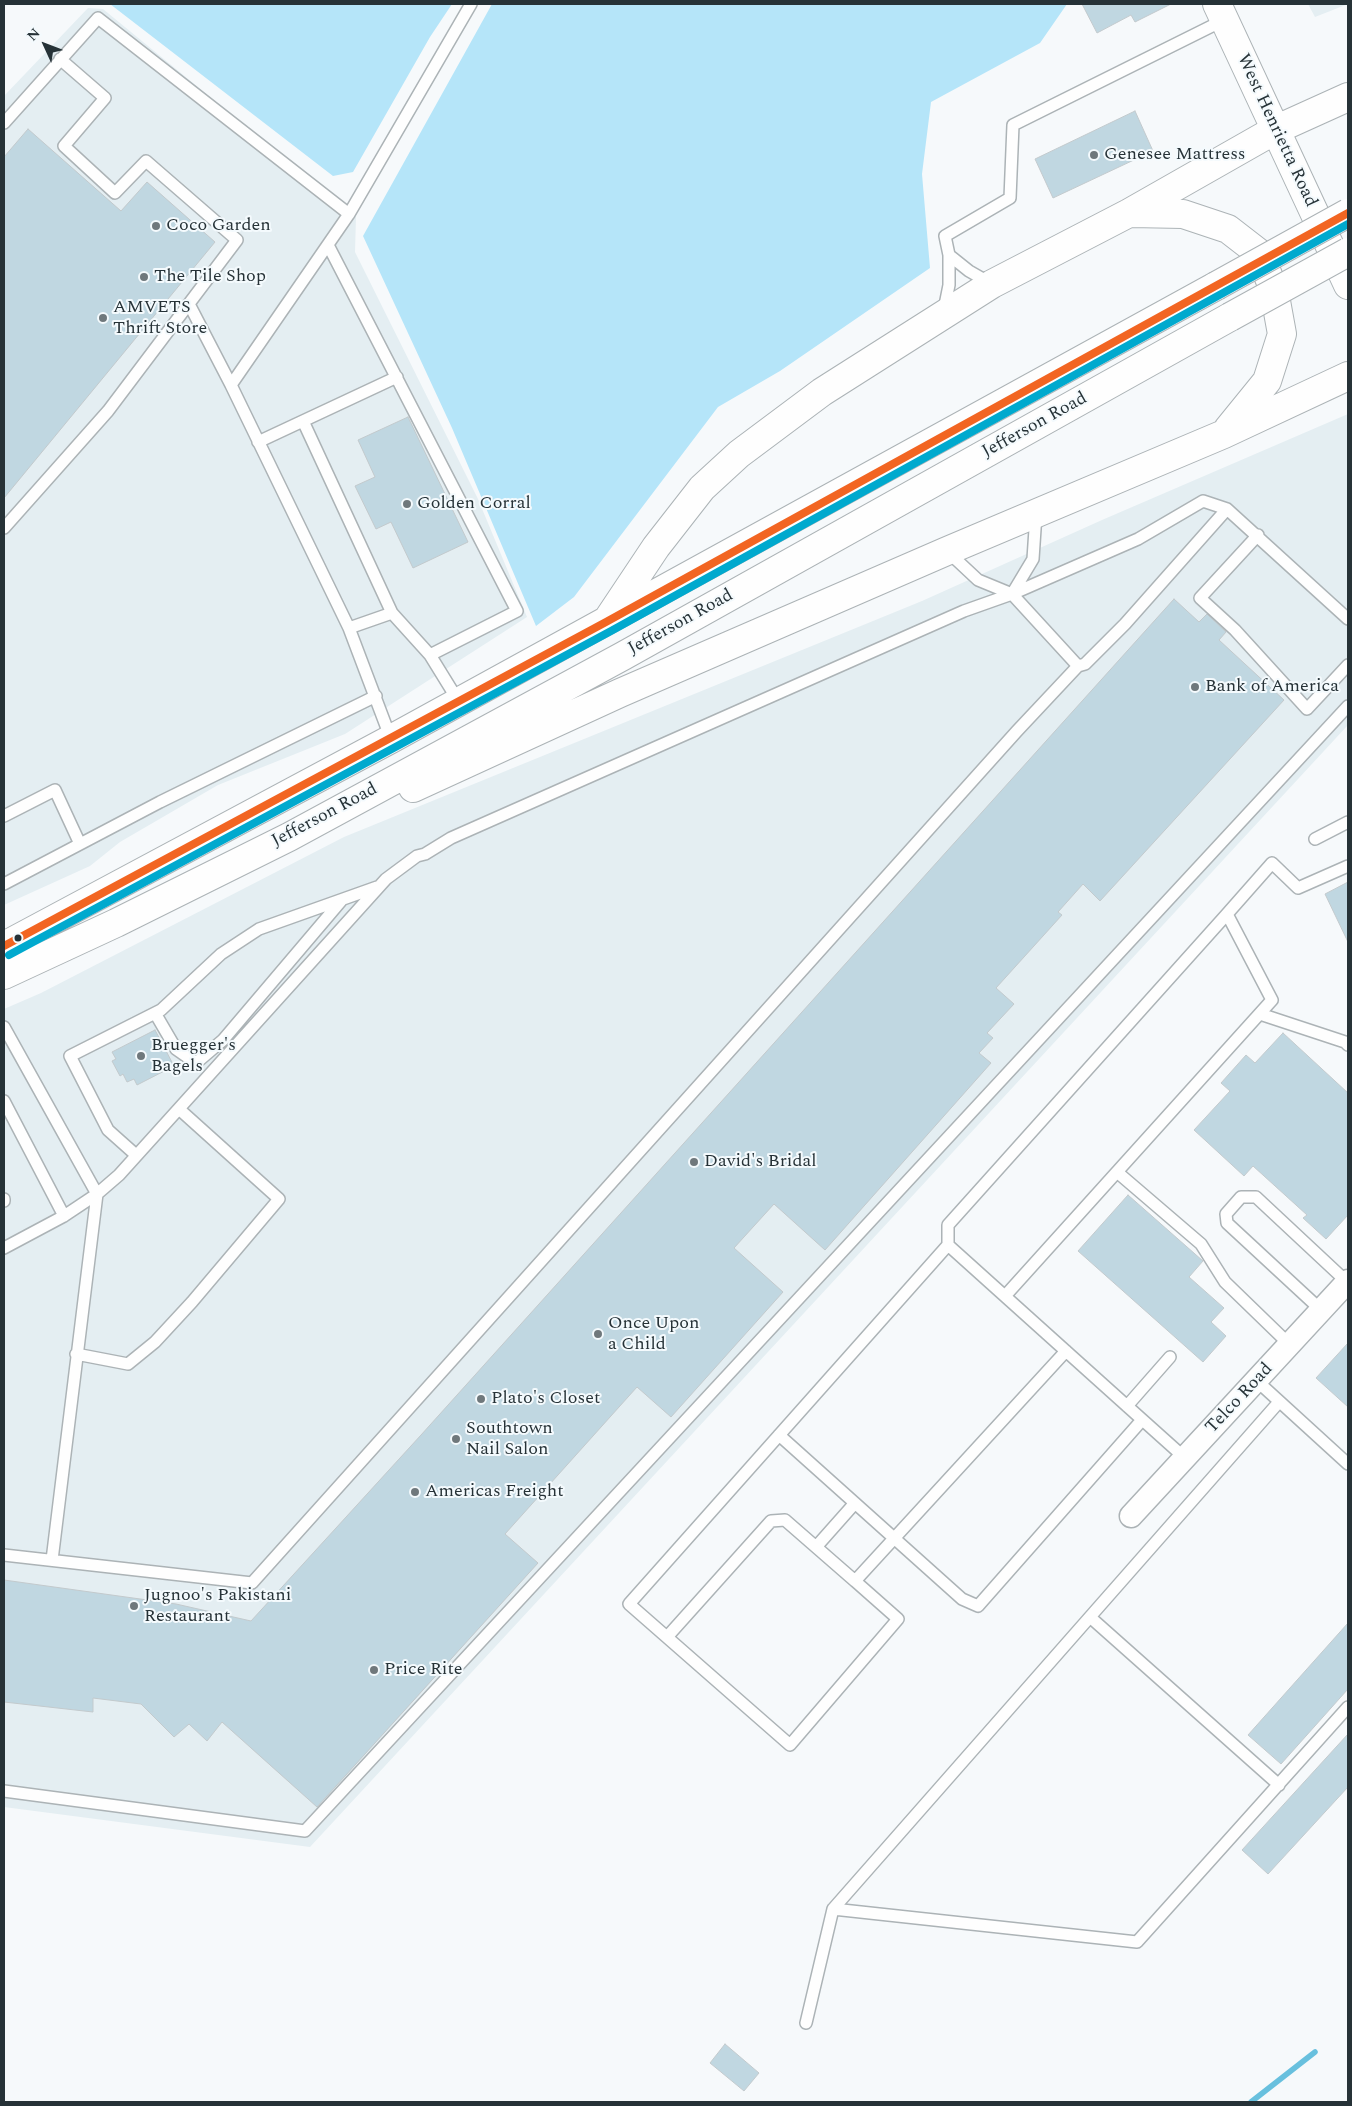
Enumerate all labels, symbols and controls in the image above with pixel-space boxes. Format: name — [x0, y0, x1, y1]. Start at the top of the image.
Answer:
north arrow — [20, 20, 70, 70]
text: N — [22, 23, 45, 46]
street label: West Henrietta Road — [1231, 51, 1321, 211]
place label: Genesee Mattress — [1104, 144, 1246, 166]
marker: Genesee Mattress — [1088, 149, 1100, 161]
place label: Coco Garden — [166, 215, 271, 237]
marker: Coco Garden — [150, 220, 162, 232]
place label: The Tile Shop — [154, 266, 266, 288]
marker: The Tile Shop — [138, 271, 150, 283]
place label: AMVETS Thrift Store — [113, 297, 207, 340]
marker: AMVETS Thrift Store — [97, 312, 109, 324]
street label: Jefferson Road — [979, 388, 1091, 464]
place label: Golden Corral — [417, 493, 531, 515]
marker: Golden Corral — [401, 498, 413, 510]
street label: Jefferson Road — [625, 585, 737, 661]
place label: Bank of America — [1205, 676, 1339, 698]
marker: Bank of America — [1189, 681, 1201, 693]
street label: Jefferson Road — [268, 779, 382, 853]
unlabelled marker — [13, 933, 23, 943]
place label: Bruegger's Bagels — [151, 1035, 236, 1078]
marker: Bruegger's Bagels — [135, 1050, 147, 1062]
place label: David's Bridal — [704, 1151, 817, 1173]
marker: David's Bridal — [688, 1156, 700, 1168]
place label: Once Upon a Child — [608, 1313, 700, 1356]
marker: Once Upon a Child — [592, 1328, 604, 1340]
street label: Telco Road — [1202, 1359, 1278, 1439]
place label: Plato's Closet — [491, 1388, 600, 1410]
marker: Plato's Closet — [475, 1393, 487, 1405]
place label: Southtown Nail Salon — [466, 1418, 553, 1460]
marker: Southtown Nail Salon — [450, 1433, 462, 1445]
place label: Americas Freight — [425, 1481, 564, 1503]
marker: Americas Freight — [409, 1486, 421, 1498]
place label: Jugnoo's Pakistani Restaurant — [144, 1585, 291, 1628]
marker: Jugnoo's Pakistani Restaurant — [128, 1600, 140, 1612]
place label: Price Rite — [384, 1659, 463, 1681]
marker: Price Rite — [368, 1664, 380, 1676]

